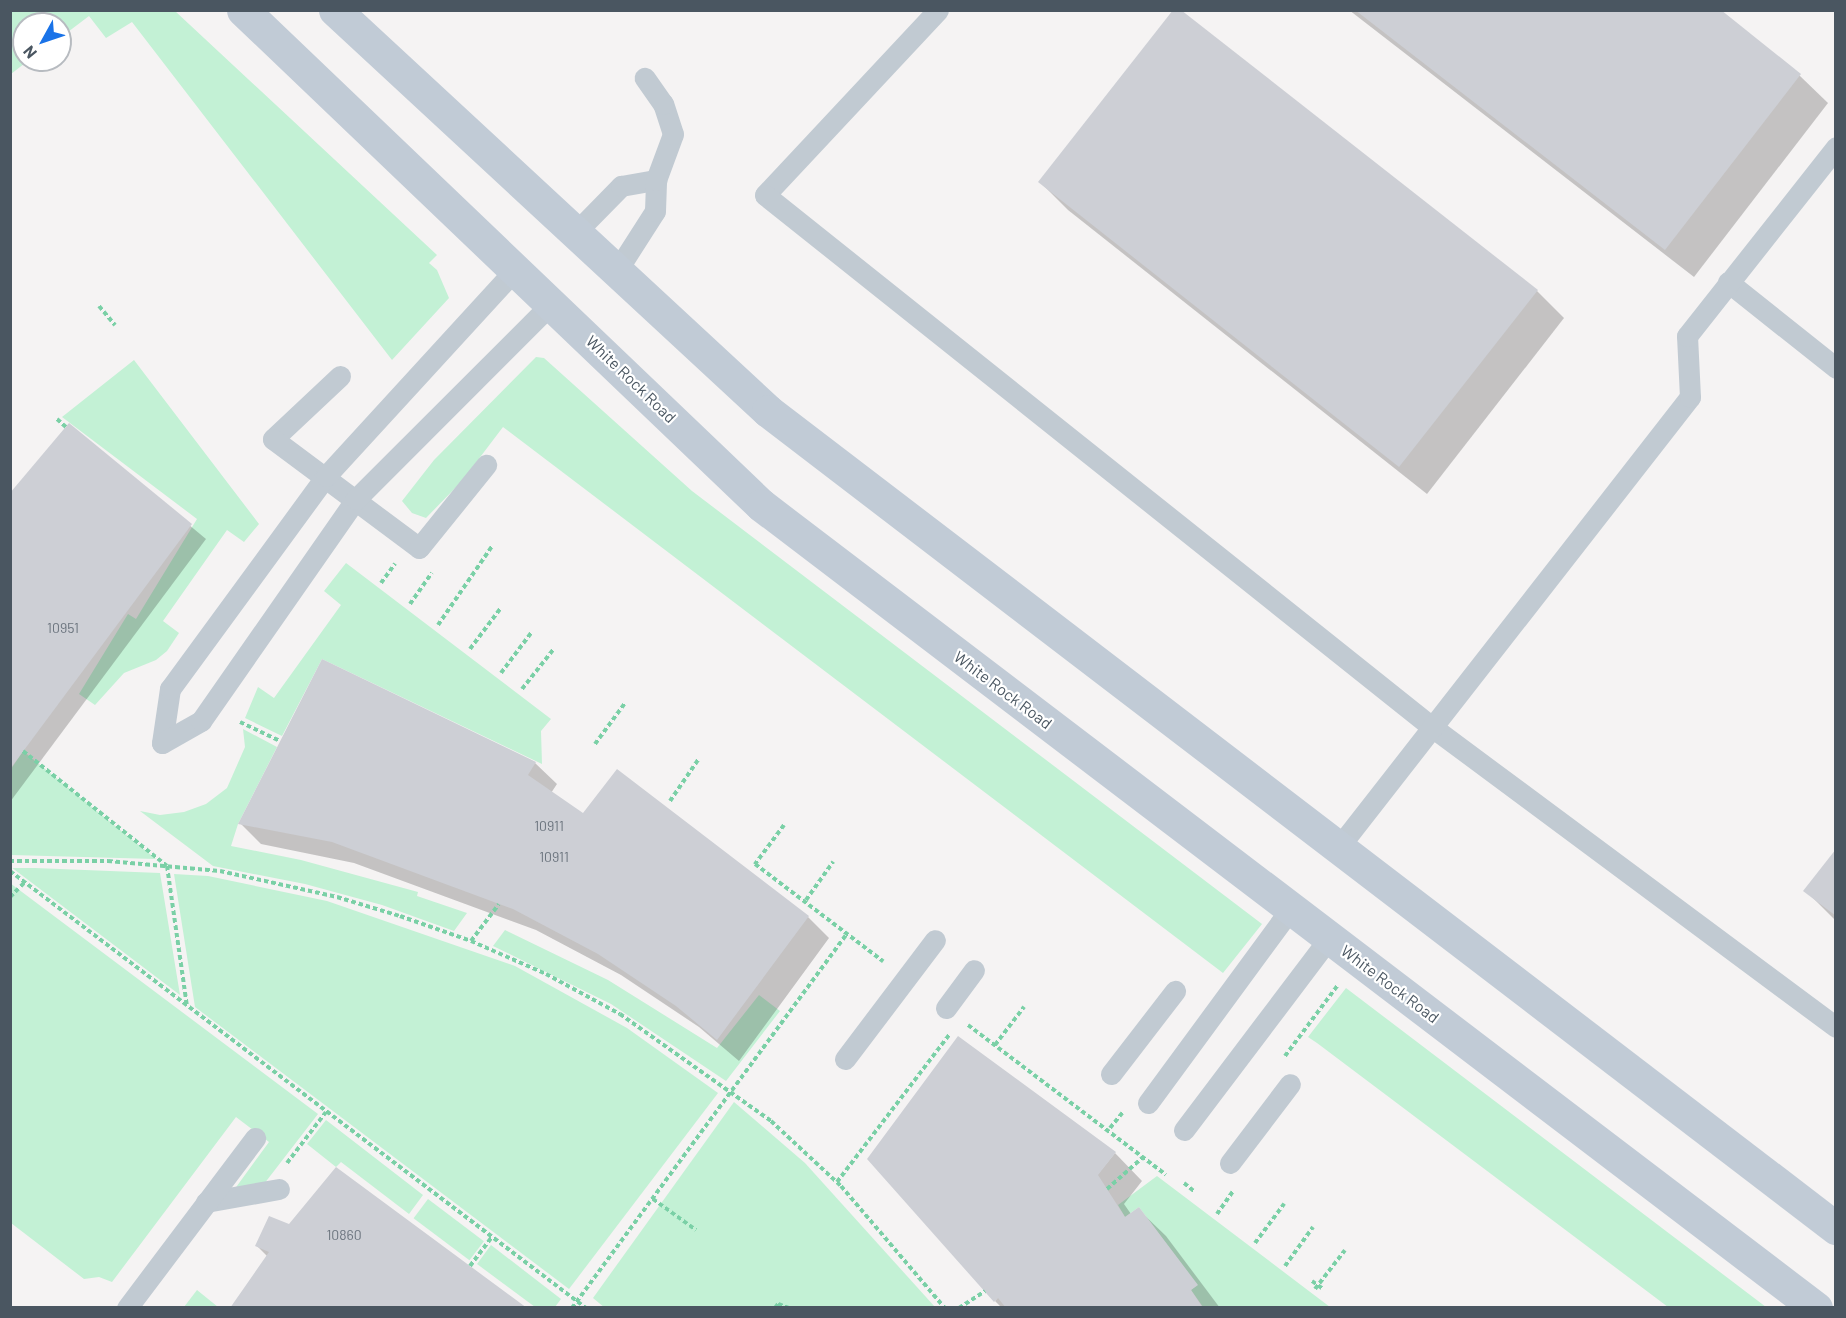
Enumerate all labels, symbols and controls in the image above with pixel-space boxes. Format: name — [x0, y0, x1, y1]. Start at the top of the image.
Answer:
north arrow — [12, 12, 72, 72]
text: N — [19, 42, 40, 63]
street label: White Rock Road — [582, 331, 680, 427]
house number: 10951 — [47, 620, 79, 636]
street label: White Rock Road — [950, 647, 1056, 733]
house number: 10911 — [534, 818, 564, 834]
house number: 10911 — [539, 849, 569, 865]
street label: White Rock Road — [1337, 941, 1443, 1027]
house number: 10860 — [326, 1227, 362, 1243]

